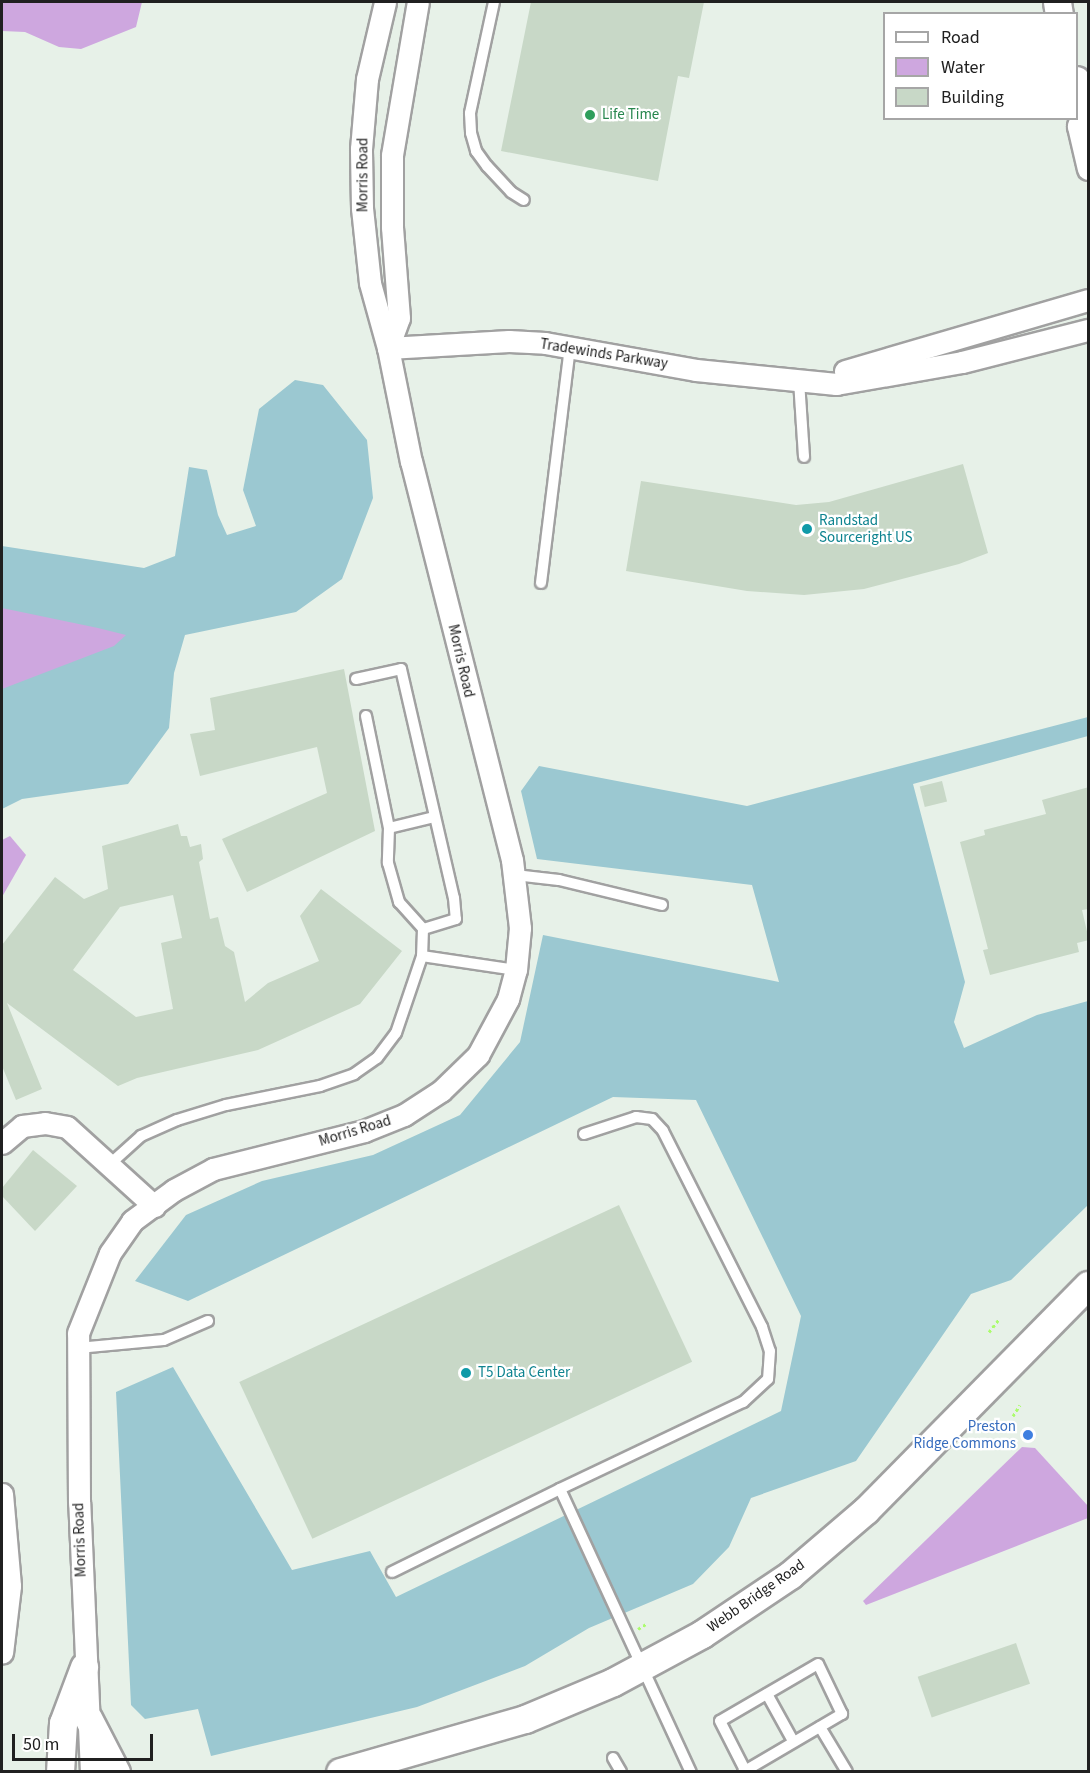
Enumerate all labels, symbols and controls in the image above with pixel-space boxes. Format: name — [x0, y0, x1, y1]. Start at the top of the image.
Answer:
legend — [883, 12, 1078, 120]
text: Road — [941, 25, 980, 50]
text: Water — [941, 55, 985, 80]
text: Building — [941, 85, 1004, 110]
place label: Life Time — [602, 106, 659, 124]
marker: Life Time — [583, 108, 597, 122]
street label: Morris Road — [354, 138, 372, 212]
street label: Tradewinds Parkway — [539, 335, 669, 373]
place label: Randstad Sourceright US — [819, 511, 913, 546]
marker: Randstad Sourceright US — [800, 522, 814, 536]
street label: Morris Road — [444, 623, 478, 699]
street label: Morris Road — [317, 1111, 393, 1151]
place label: T5 Data Center — [478, 1364, 570, 1382]
marker: T5 Data Center — [459, 1366, 473, 1380]
place label: Preston Ridge Commons — [913, 1417, 1016, 1452]
marker: Preston Ridge Commons — [1021, 1428, 1035, 1442]
street label: Morris Road — [70, 1502, 90, 1578]
street label: Webb Bridge Road — [704, 1556, 808, 1636]
scale bar — [15, 1722, 156, 1760]
text: 50 m — [23, 1732, 59, 1757]

